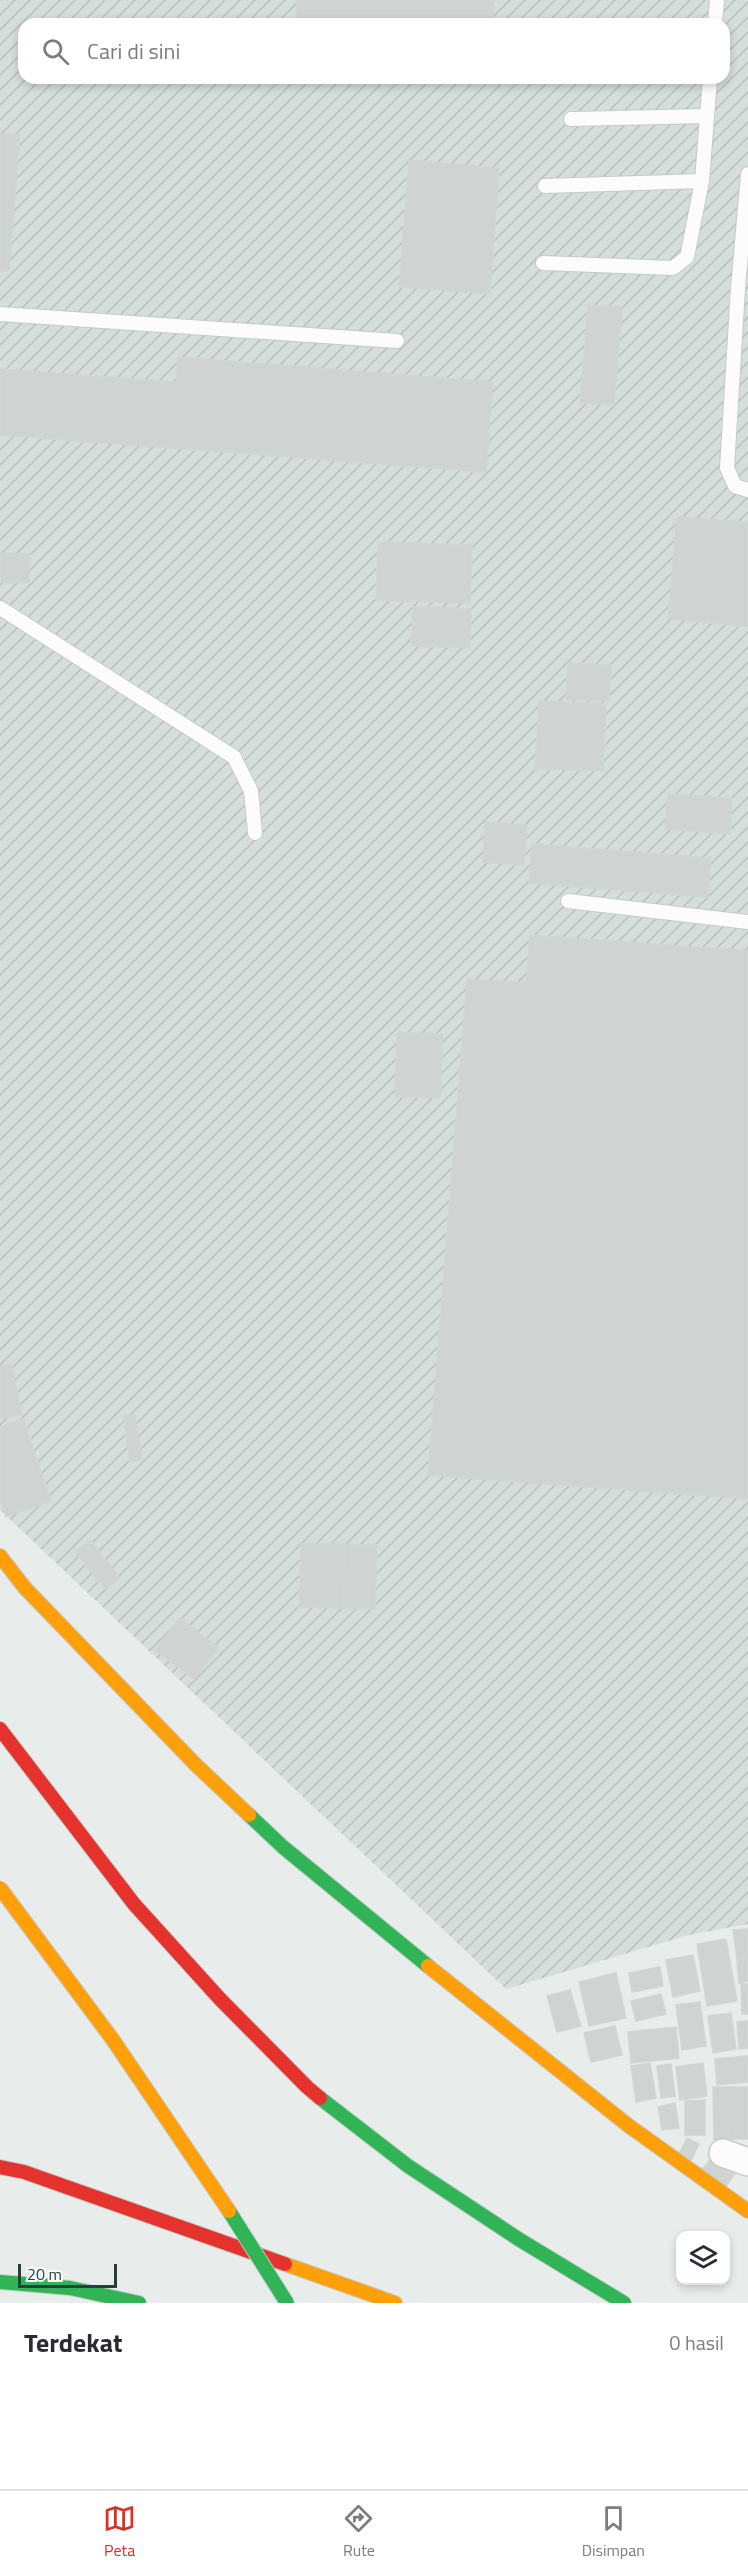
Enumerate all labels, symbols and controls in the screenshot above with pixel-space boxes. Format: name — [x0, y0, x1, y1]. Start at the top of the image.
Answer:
search box — [18, 18, 730, 84]
text: Cari di sini — [87, 34, 180, 68]
icon: search — [39, 35, 72, 68]
map controls — [676, 2231, 730, 2285]
button: layers — [676, 2231, 730, 2285]
scale bar — [18, 2261, 117, 2288]
text: 20 m — [27, 2262, 62, 2286]
text: Terdekat — [24, 2323, 123, 2362]
text: 0 hasil — [669, 2327, 724, 2358]
tab: Peta — [103, 2502, 136, 2562]
tab: Rute — [342, 2502, 375, 2562]
tab: Disimpan — [582, 2502, 645, 2562]

